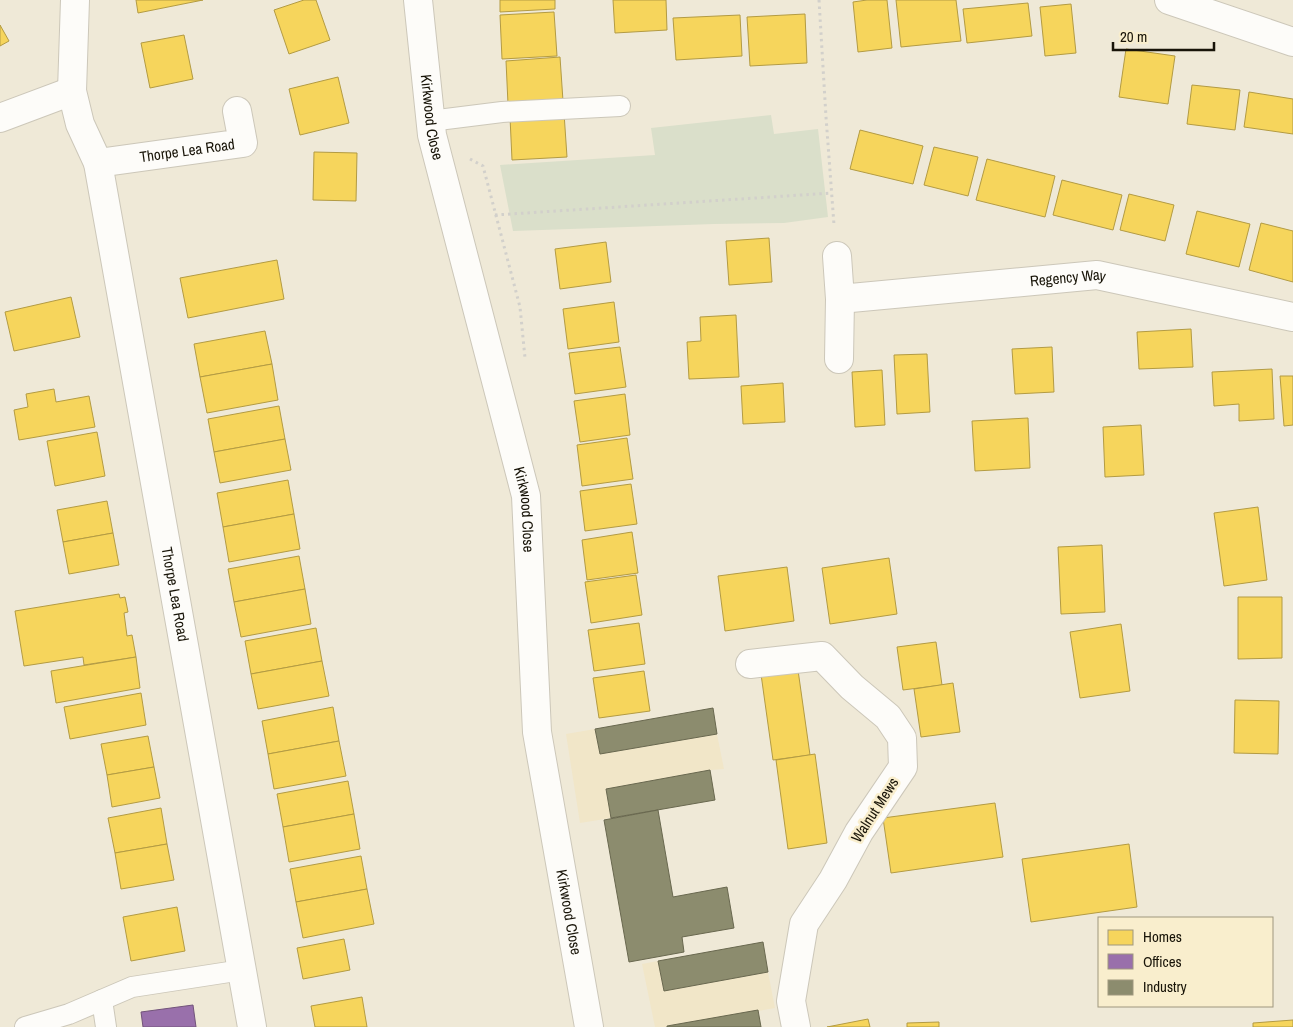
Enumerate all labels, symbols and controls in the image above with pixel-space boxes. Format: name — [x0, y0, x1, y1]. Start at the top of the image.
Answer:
scale bar — [1113, 20, 1214, 52]
text: 20 m — [1120, 26, 1147, 47]
street label: Kirkwood Close — [416, 73, 449, 162]
street label: Thorpe Lea Road — [138, 133, 236, 167]
street label: Regency Way — [1029, 264, 1109, 291]
street label: Kirkwood Close — [509, 464, 540, 553]
street label: Thorpe Lea Road — [157, 545, 194, 643]
street label: Walnut Mews — [846, 773, 903, 846]
street label: Kirkwood Close — [551, 868, 587, 957]
legend — [1098, 917, 1273, 1007]
text: Homes — [1143, 926, 1182, 947]
text: Offices — [1143, 951, 1182, 972]
text: Industry — [1143, 976, 1188, 997]

